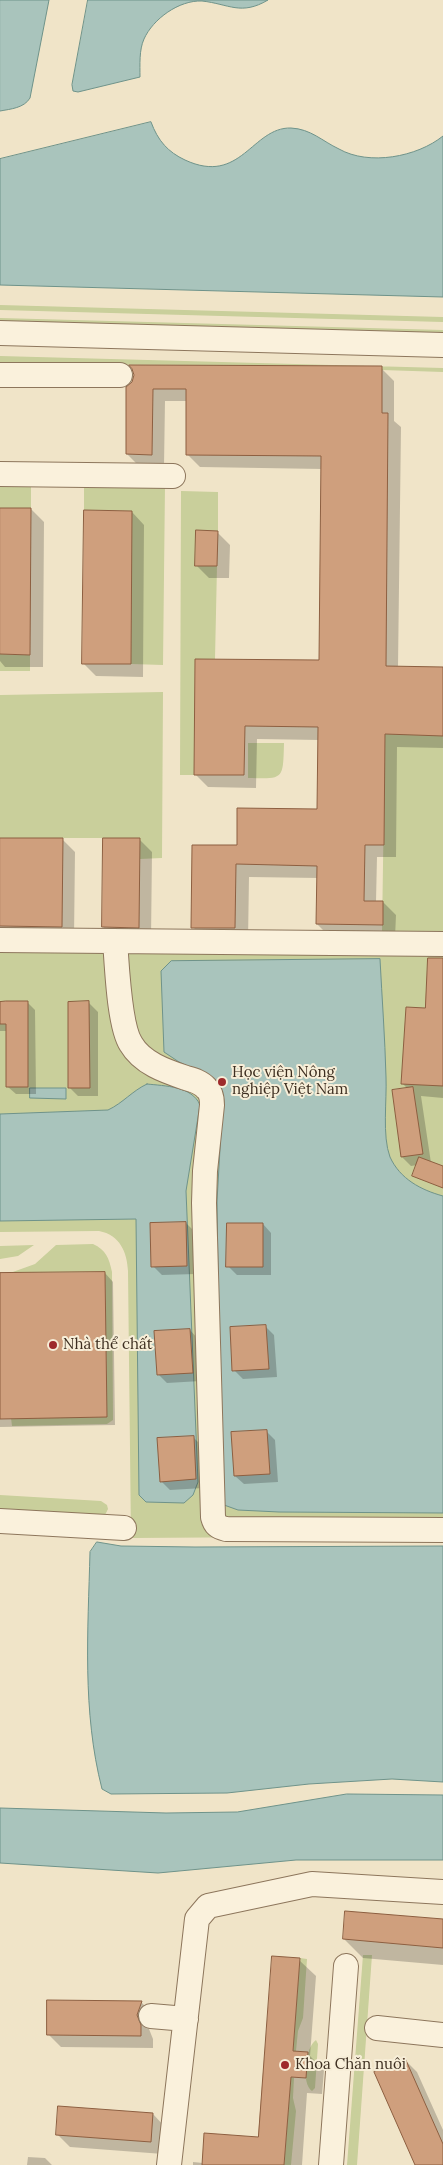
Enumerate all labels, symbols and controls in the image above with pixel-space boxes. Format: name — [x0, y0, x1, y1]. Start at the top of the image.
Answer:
place label: Học viện Nông nghiệp Việt Nam — [232, 1064, 348, 1099]
marker: Học viện Nông nghiệp Việt Nam — [216, 1076, 228, 1088]
place label: Nhà thể chất — [63, 1336, 152, 1354]
marker: Nhà thể chất — [47, 1339, 59, 1351]
place label: Khoa Chăn nuôi — [295, 2056, 406, 2074]
marker: Khoa Chăn nuôi — [279, 2059, 291, 2071]

